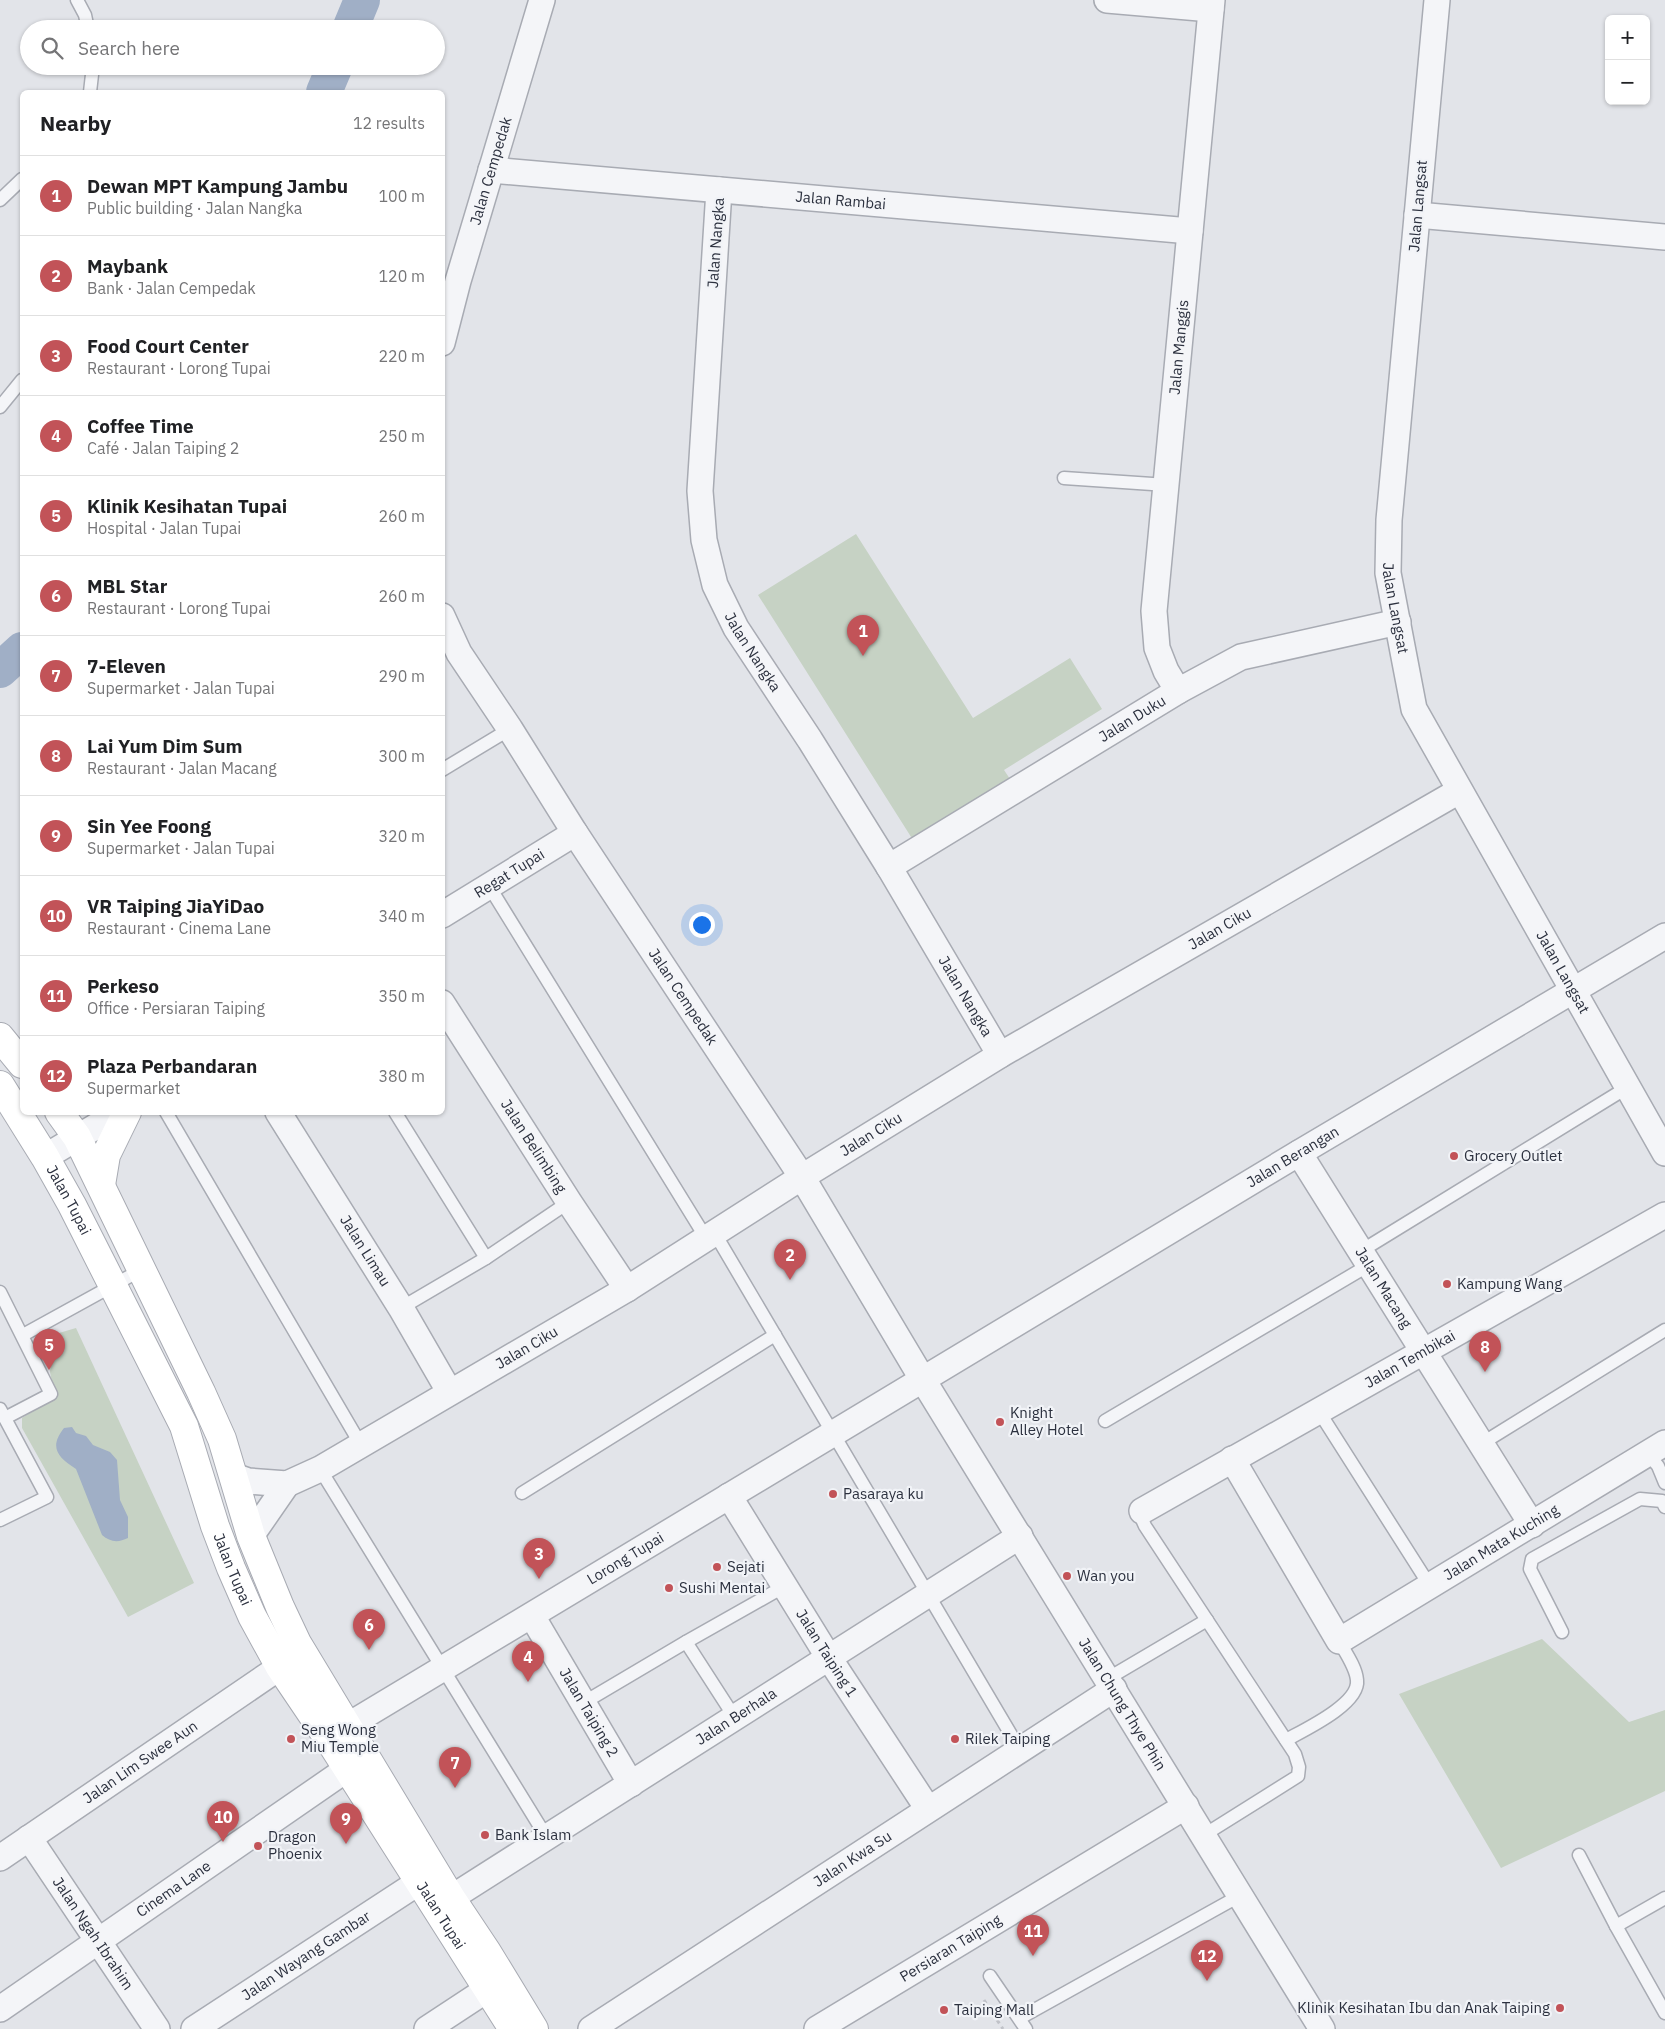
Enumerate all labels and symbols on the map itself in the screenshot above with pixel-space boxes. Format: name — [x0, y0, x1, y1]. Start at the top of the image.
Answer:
street label: Jalan Cempedak — [465, 114, 516, 227]
street label: Jalan Langsat — [1404, 159, 1431, 253]
street label: Jalan Rambai — [795, 187, 887, 213]
street label: Jalan Nangka — [703, 197, 728, 289]
street label: Jalan Manggis — [1165, 299, 1193, 396]
street label: Jalan Langsat — [1379, 562, 1413, 655]
street label: Jalan Nangka — [721, 609, 785, 695]
pin: 1 — [847, 615, 879, 656]
street label: Jalan Duku — [1095, 691, 1169, 746]
street label: Regat Tupai — [470, 844, 548, 902]
street label: Jalan Ciku — [1185, 903, 1254, 954]
your location — [689, 912, 715, 938]
street label: Jalan Langsat — [1532, 927, 1594, 1017]
street label: Jalan Cempedak — [645, 944, 722, 1049]
street label: Jalan Nangka — [935, 952, 997, 1040]
street label: Jalan Belimbing — [497, 1095, 571, 1197]
street label: Jalan Ciku — [836, 1108, 905, 1160]
street label: Jalan Berangan — [1243, 1121, 1342, 1191]
place label: Grocery Outlet — [1464, 1146, 1563, 1165]
marker: Grocery Outlet — [1448, 1150, 1460, 1162]
street label: Jalan Tupai — [42, 1161, 96, 1238]
street label: Jalan Limau — [336, 1211, 395, 1290]
pin: 2 — [774, 1239, 806, 1280]
street label: Jalan Macang — [1351, 1243, 1416, 1332]
place label: Kampung Wang — [1457, 1274, 1562, 1293]
marker: Kampung Wang — [1441, 1278, 1453, 1290]
street label: Jalan Ciku — [492, 1322, 561, 1373]
street label: Jalan Tembikai — [1361, 1326, 1458, 1392]
pin: 5 — [33, 1329, 65, 1370]
pin: 8 — [1469, 1331, 1501, 1372]
place label: Knight Alley Hotel — [1010, 1403, 1083, 1439]
marker: Knight Alley Hotel — [994, 1416, 1006, 1428]
place label: Pasaraya ku — [843, 1484, 924, 1503]
marker: Pasaraya ku — [827, 1488, 839, 1500]
street label: Jalan Mata Kuching — [1440, 1500, 1562, 1584]
street label: Lorong Tupai — [583, 1528, 667, 1589]
street label: Jalan Tupai — [210, 1530, 256, 1608]
pin: 3 — [523, 1538, 555, 1579]
place label: Sejati — [727, 1557, 765, 1576]
marker: Sejati — [711, 1561, 723, 1573]
place label: Wan you — [1077, 1566, 1135, 1585]
marker: Wan you — [1061, 1570, 1073, 1582]
place label: Sushi Mentai — [679, 1578, 765, 1597]
marker: Sushi Mentai — [663, 1582, 675, 1594]
street label: Jalan Taiping 1 — [792, 1605, 862, 1701]
pin: 6 — [353, 1609, 385, 1650]
street label: Jalan Chung Thye Phin — [1075, 1634, 1171, 1774]
pin: 4 — [512, 1641, 544, 1682]
street label: Jalan Taiping 2 — [556, 1664, 623, 1760]
street label: Jalan Berhala — [692, 1683, 780, 1749]
street label: Jalan Lim Swee Aun — [79, 1716, 201, 1808]
place label: Seng Wong Miu Temple — [301, 1720, 379, 1756]
place label: Rilek Taiping — [965, 1729, 1050, 1748]
marker: Seng Wong Miu Temple — [285, 1733, 297, 1745]
marker: Rilek Taiping — [949, 1733, 961, 1745]
pin: 7 — [439, 1747, 471, 1788]
pin: 10 — [207, 1801, 239, 1842]
pin: 9 — [330, 1803, 362, 1844]
place label: Bank Islam — [495, 1825, 571, 1844]
street label: Jalan Kwa Su — [810, 1826, 895, 1891]
place label: Dragon Phoenix — [268, 1827, 323, 1863]
marker: Bank Islam — [479, 1829, 491, 1841]
marker: Dragon Phoenix — [252, 1840, 264, 1852]
street label: Cinema Lane — [132, 1856, 214, 1921]
street label: Jalan Ngah Ibrahim — [49, 1873, 138, 1993]
street label: Jalan Tupai — [413, 1878, 470, 1953]
street label: Jalan Wayang Gambar — [238, 1906, 374, 2004]
street label: Persiaran Taiping — [896, 1910, 1005, 1986]
pin: 11 — [1017, 1915, 1049, 1956]
pin: 12 — [1191, 1940, 1223, 1981]
place label: Klinik Kesihatan Ibu dan Anak Taiping — [1297, 1998, 1550, 2017]
place label: Taiping Mall — [954, 2000, 1034, 2019]
marker: Klinik Kesihatan Ibu dan Anak Taiping — [1554, 2002, 1566, 2014]
marker: Taiping Mall — [938, 2004, 950, 2016]

